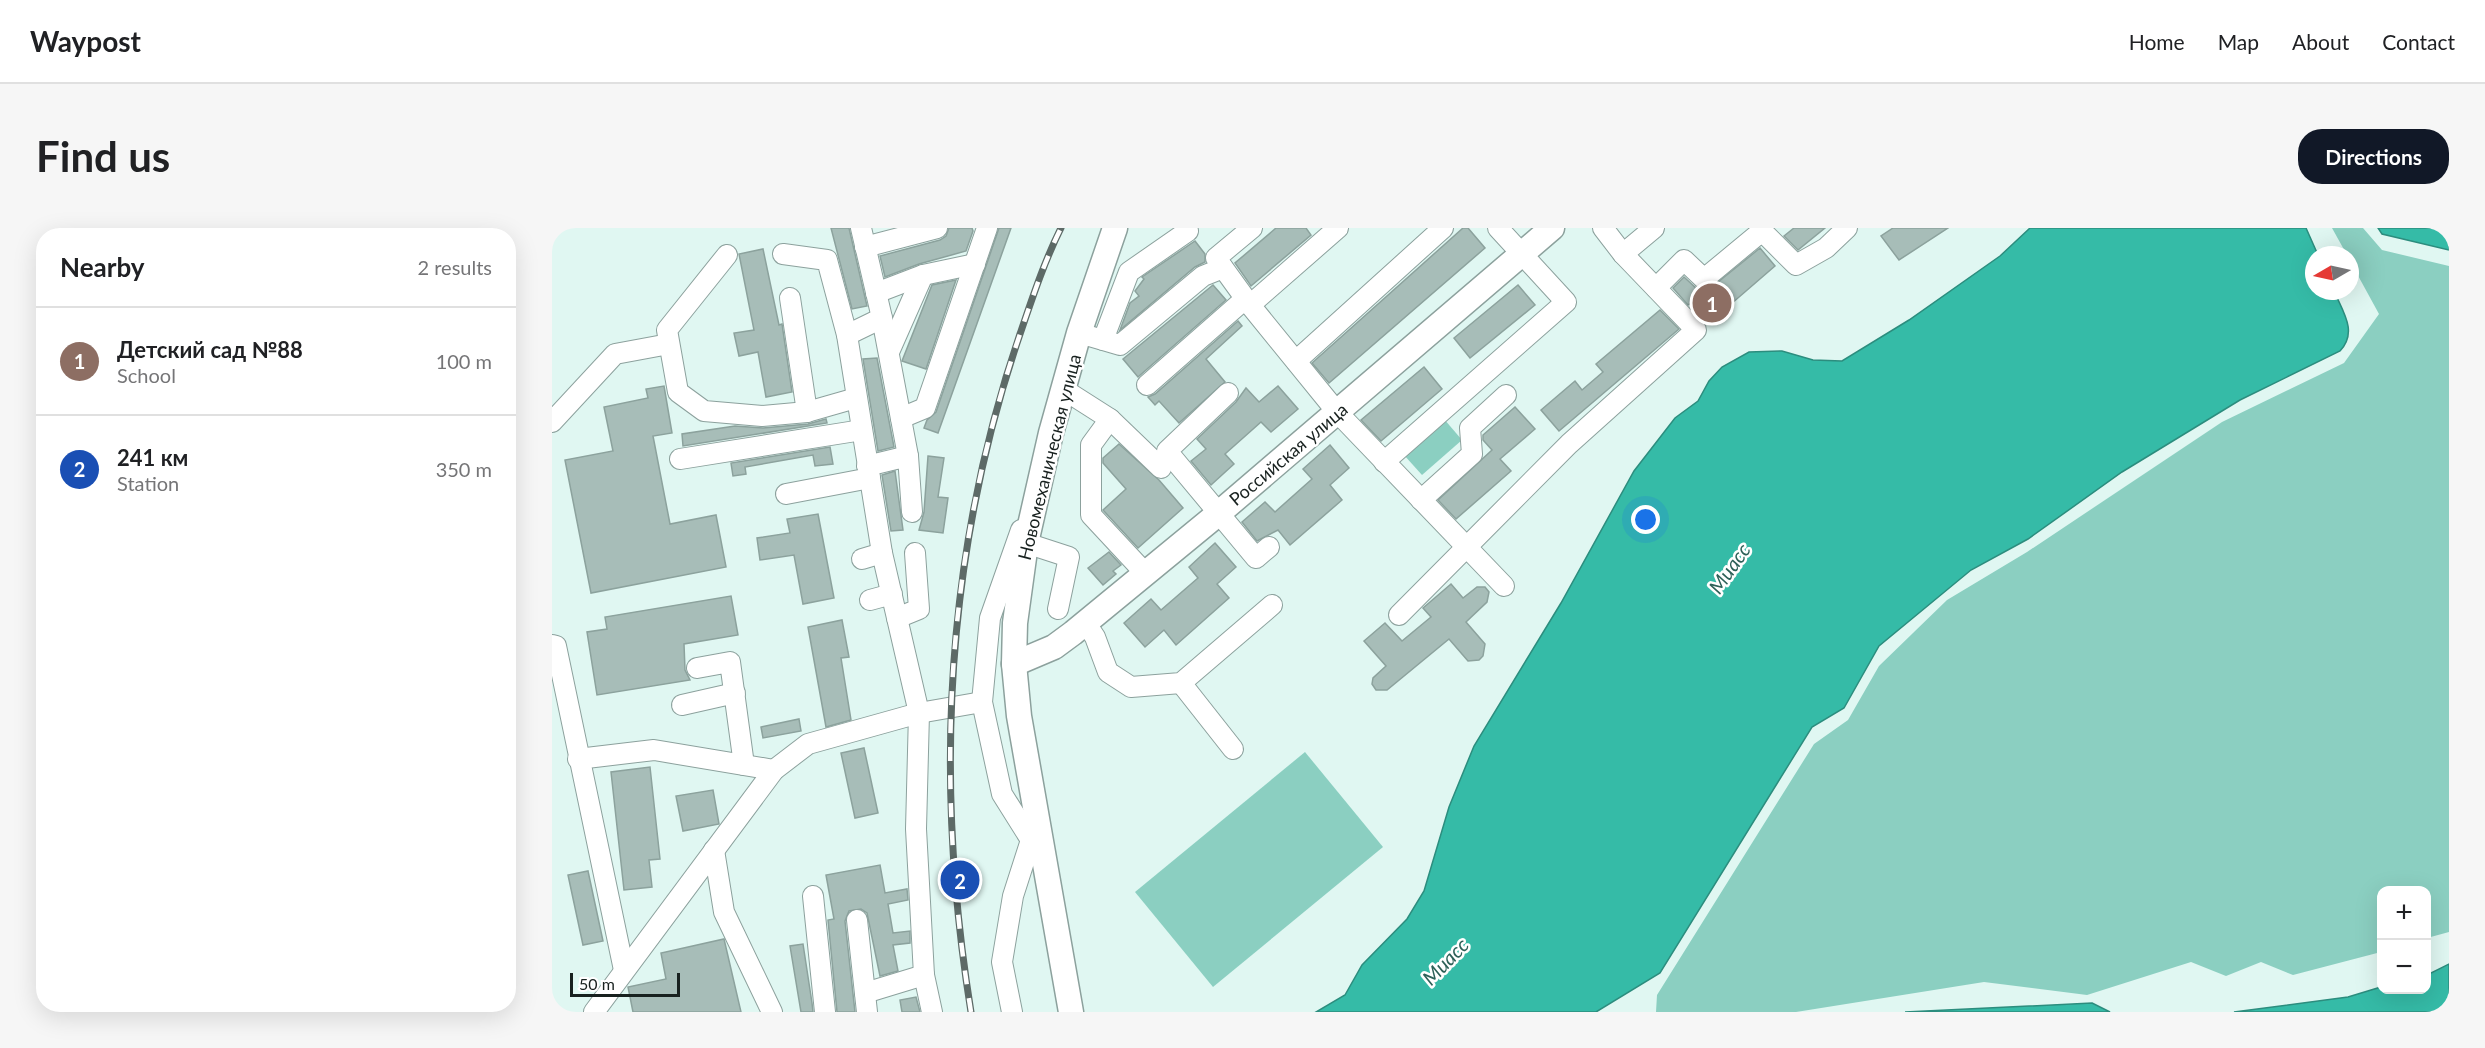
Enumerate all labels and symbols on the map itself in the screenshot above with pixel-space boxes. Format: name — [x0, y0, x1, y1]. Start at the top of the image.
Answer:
north arrow — [2305, 246, 2359, 300]
pin: 1 — [1692, 280, 1732, 326]
street label: Новомеханическая улица — [1013, 352, 1085, 562]
street label: Российская улица — [1224, 398, 1352, 510]
your location — [1631, 505, 1660, 534]
water label: Миасс — [1703, 538, 1755, 598]
pin: 2 — [940, 858, 980, 902]
water label: Миасс — [1417, 933, 1473, 989]
scale bar — [570, 970, 680, 998]

